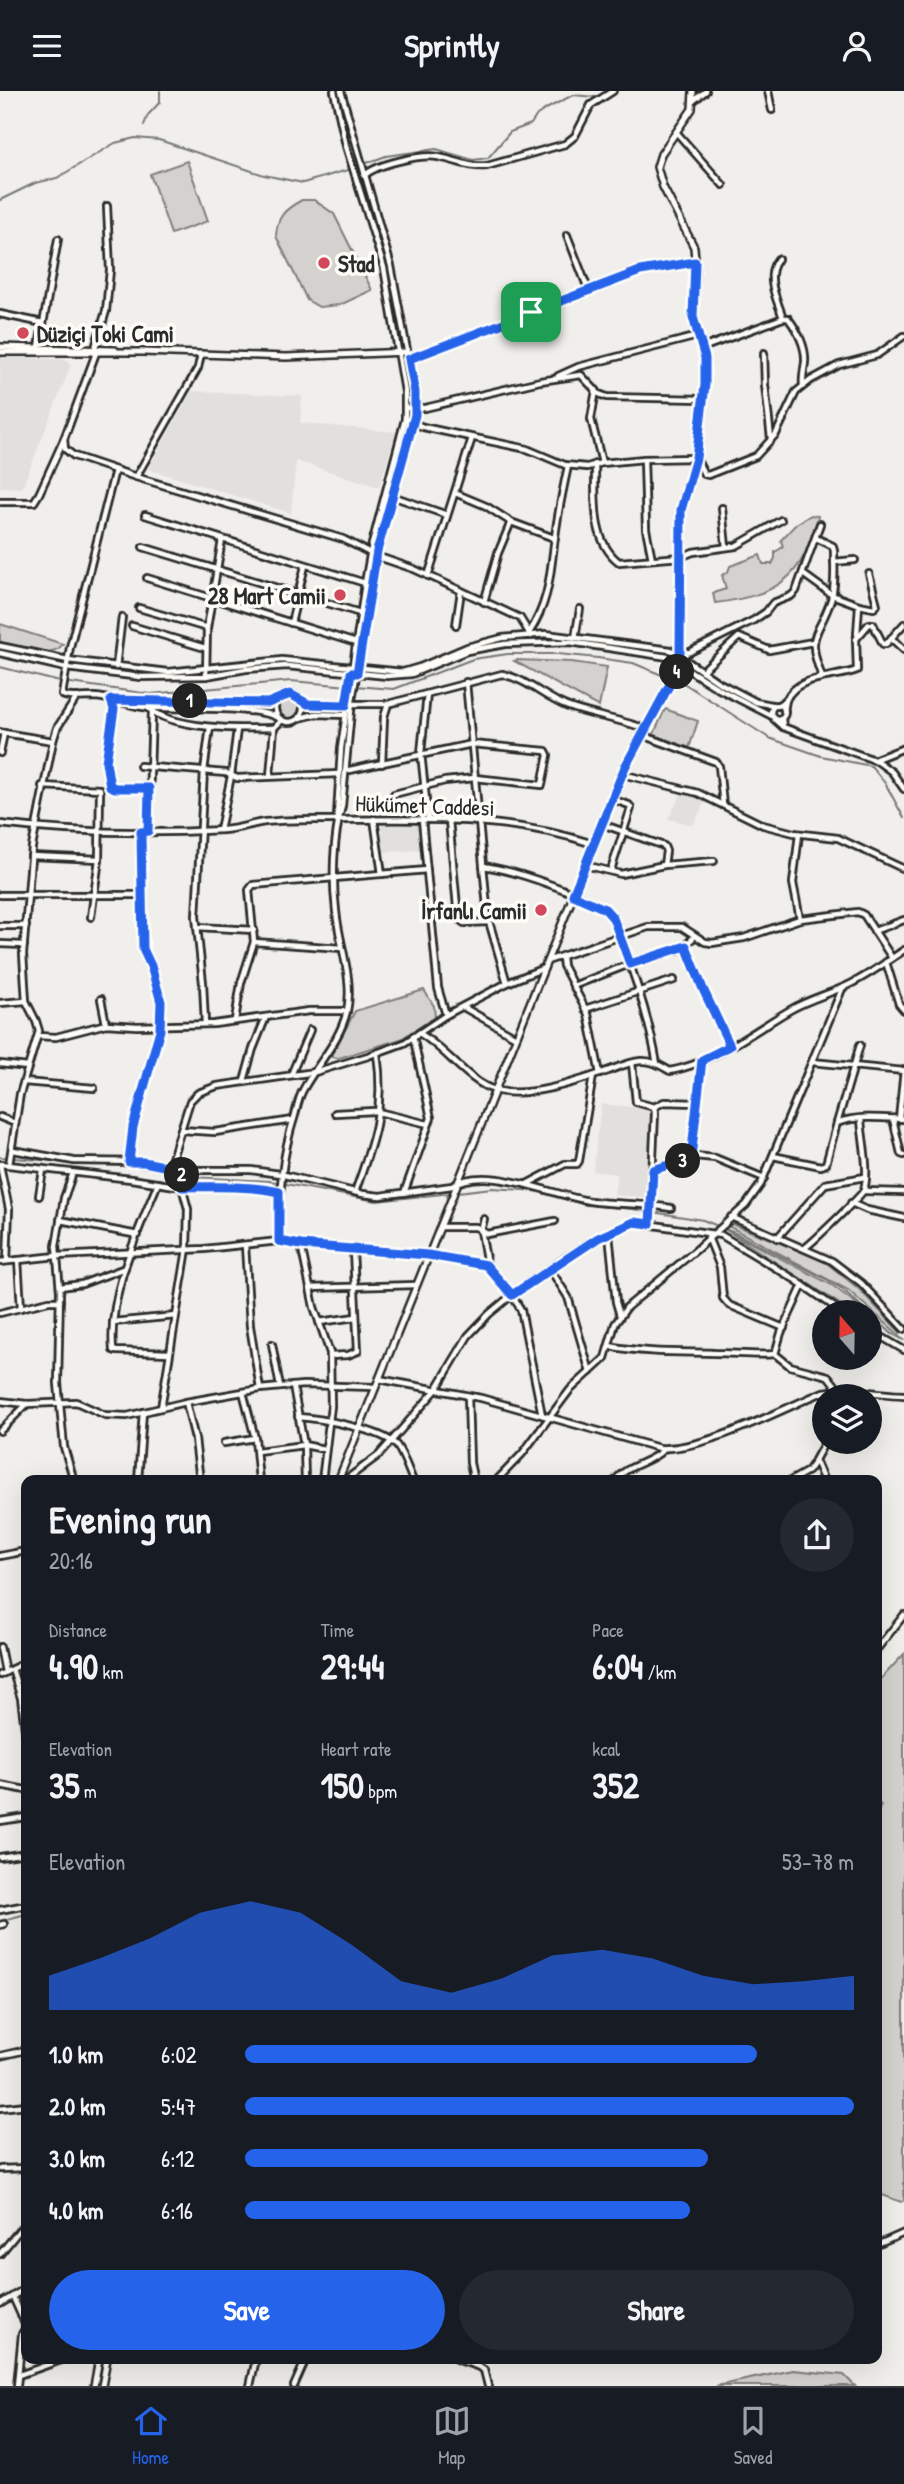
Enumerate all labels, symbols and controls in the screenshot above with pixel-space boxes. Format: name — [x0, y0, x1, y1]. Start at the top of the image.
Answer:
text: Sprintly — [404, 24, 500, 67]
icon: menu — [28, 27, 66, 65]
icon: person — [838, 27, 876, 65]
place label: Stad — [338, 248, 374, 279]
marker: Stad — [316, 255, 332, 271]
pin — [501, 282, 561, 342]
icon: arrive — [512, 293, 550, 331]
place label: Düziçi Toki Cami — [37, 318, 174, 349]
marker: Düziçi Toki Cami — [15, 325, 31, 341]
place label: 28 Mart Camii — [208, 580, 326, 611]
marker: 28 Mart Camii — [332, 587, 348, 603]
pin: 4 — [660, 655, 694, 689]
text: 4 — [673, 658, 680, 684]
pin: 1 — [172, 683, 208, 719]
text: 1 — [186, 687, 193, 713]
street label: Hükümet Caddesi — [355, 787, 495, 823]
place label: İrfanlı Camii — [421, 895, 527, 926]
marker: İrfanlı Camii — [533, 902, 549, 918]
pin: 3 — [666, 1143, 700, 1179]
text: 3 — [678, 1147, 687, 1173]
pin: 2 — [164, 1157, 200, 1193]
text: 2 — [177, 1161, 186, 1187]
north arrow — [812, 1300, 882, 1370]
map controls — [812, 1300, 882, 1454]
button: layers — [812, 1384, 882, 1454]
text: Evening run — [49, 1493, 212, 1545]
button: share — [780, 1498, 854, 1572]
text: 20:16 — [49, 1545, 93, 1576]
text: Distance — [49, 1617, 107, 1643]
text: Time — [321, 1617, 354, 1643]
text: Pace — [592, 1617, 624, 1643]
text: 4.90 — [49, 1643, 98, 1690]
text: 29:44 — [321, 1643, 384, 1690]
text: 6:04 — [592, 1643, 643, 1690]
text: km — [98, 1659, 123, 1685]
text: /km — [643, 1659, 676, 1685]
text: Elevation — [49, 1736, 112, 1762]
text: Heart rate — [321, 1736, 392, 1762]
text: kcal — [592, 1736, 620, 1762]
text: 35 — [49, 1762, 80, 1809]
text: 150 — [321, 1762, 364, 1809]
text: 352 — [592, 1762, 639, 1809]
text: m — [80, 1778, 97, 1804]
text: bpm — [364, 1778, 397, 1804]
text: Elevation — [49, 1846, 125, 1877]
text: 53–78 m — [782, 1846, 854, 1877]
text: 1.0 km — [49, 2039, 103, 2070]
text: 6:02 — [161, 2039, 197, 2070]
text: 2.0 km — [49, 2091, 105, 2122]
text: 5:47 — [161, 2091, 196, 2122]
text: 3.0 km — [49, 2143, 105, 2174]
text: 6:12 — [161, 2143, 195, 2174]
text: 4.0 km — [49, 2195, 103, 2226]
text: 6:16 — [161, 2195, 193, 2226]
button: Save — [49, 2270, 445, 2350]
button: Share — [459, 2270, 854, 2350]
tab: Home — [132, 2402, 170, 2470]
tab: Map — [433, 2402, 471, 2470]
tab: Saved — [734, 2402, 772, 2470]

